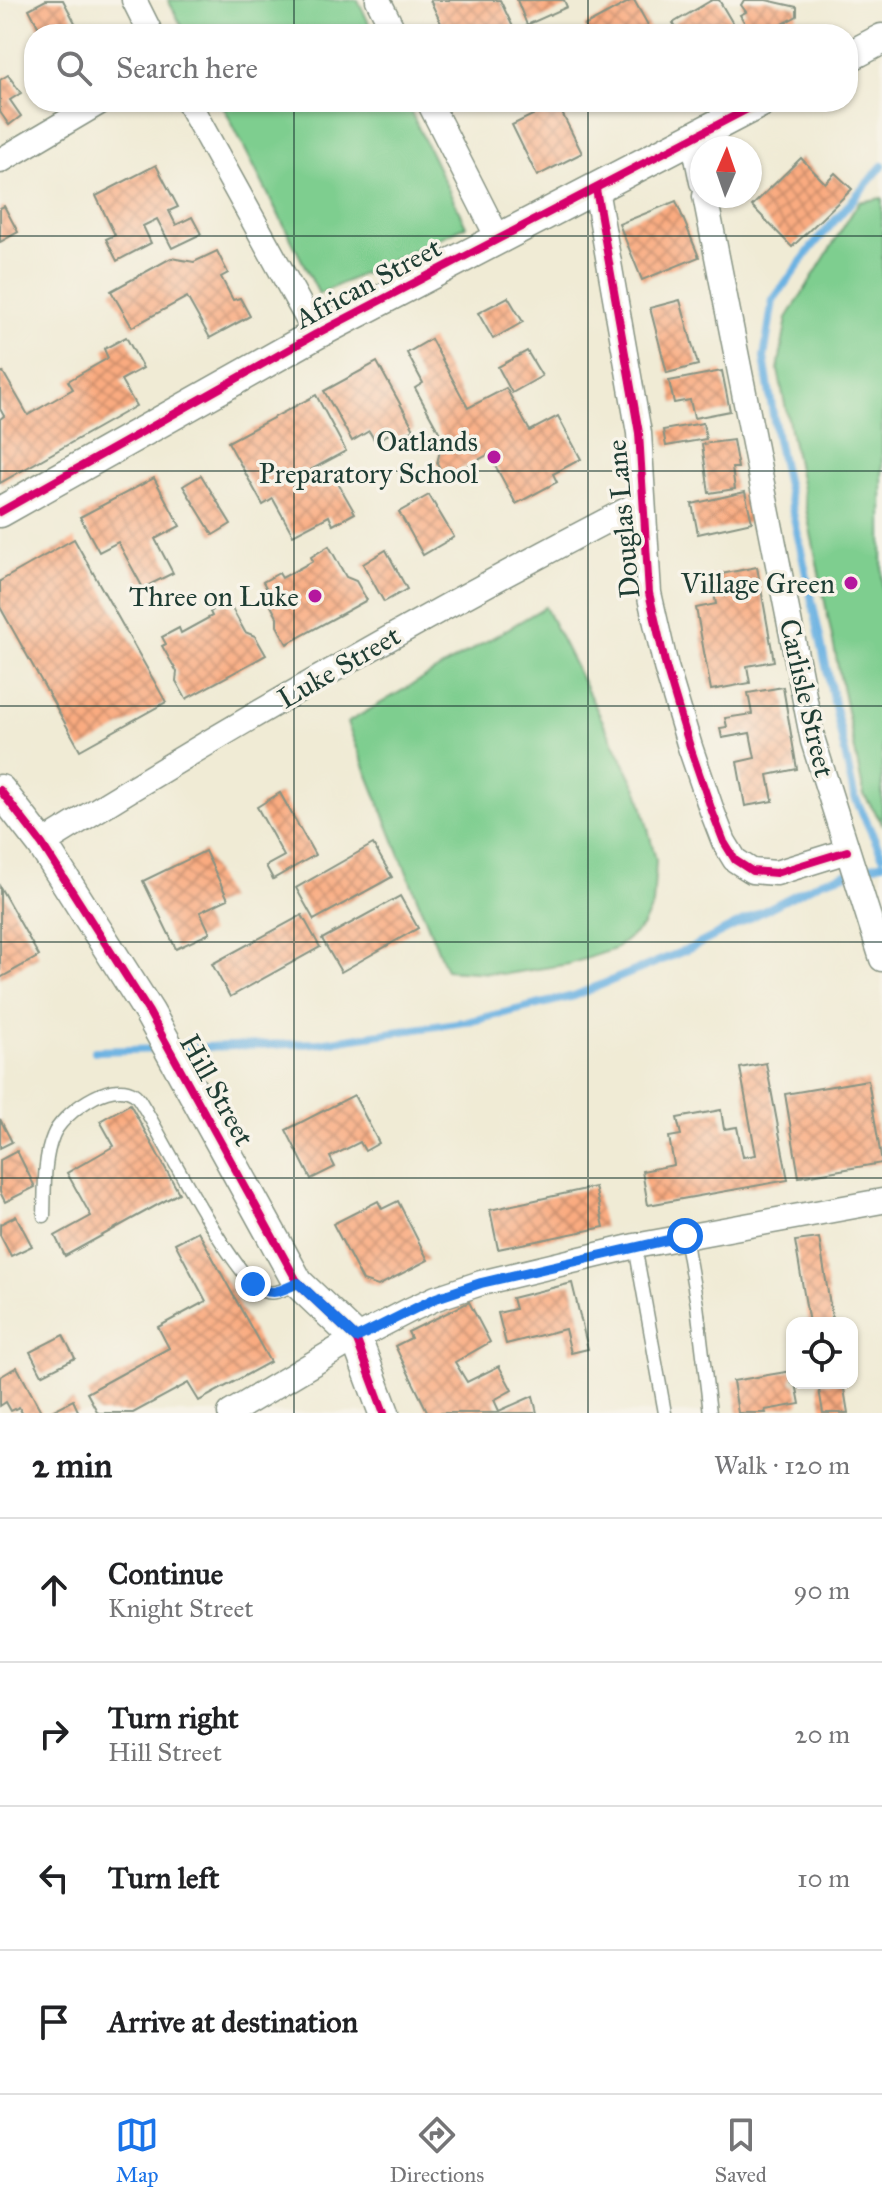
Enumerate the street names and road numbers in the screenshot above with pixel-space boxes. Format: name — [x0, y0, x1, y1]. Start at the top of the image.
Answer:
street label: African Street — [288, 230, 447, 337]
street label: Douglas Lane — [599, 438, 647, 600]
street label: Carlisle Street — [772, 615, 842, 781]
street label: Luke Street — [272, 618, 407, 716]
street label: Hill Street — [172, 1028, 262, 1152]

